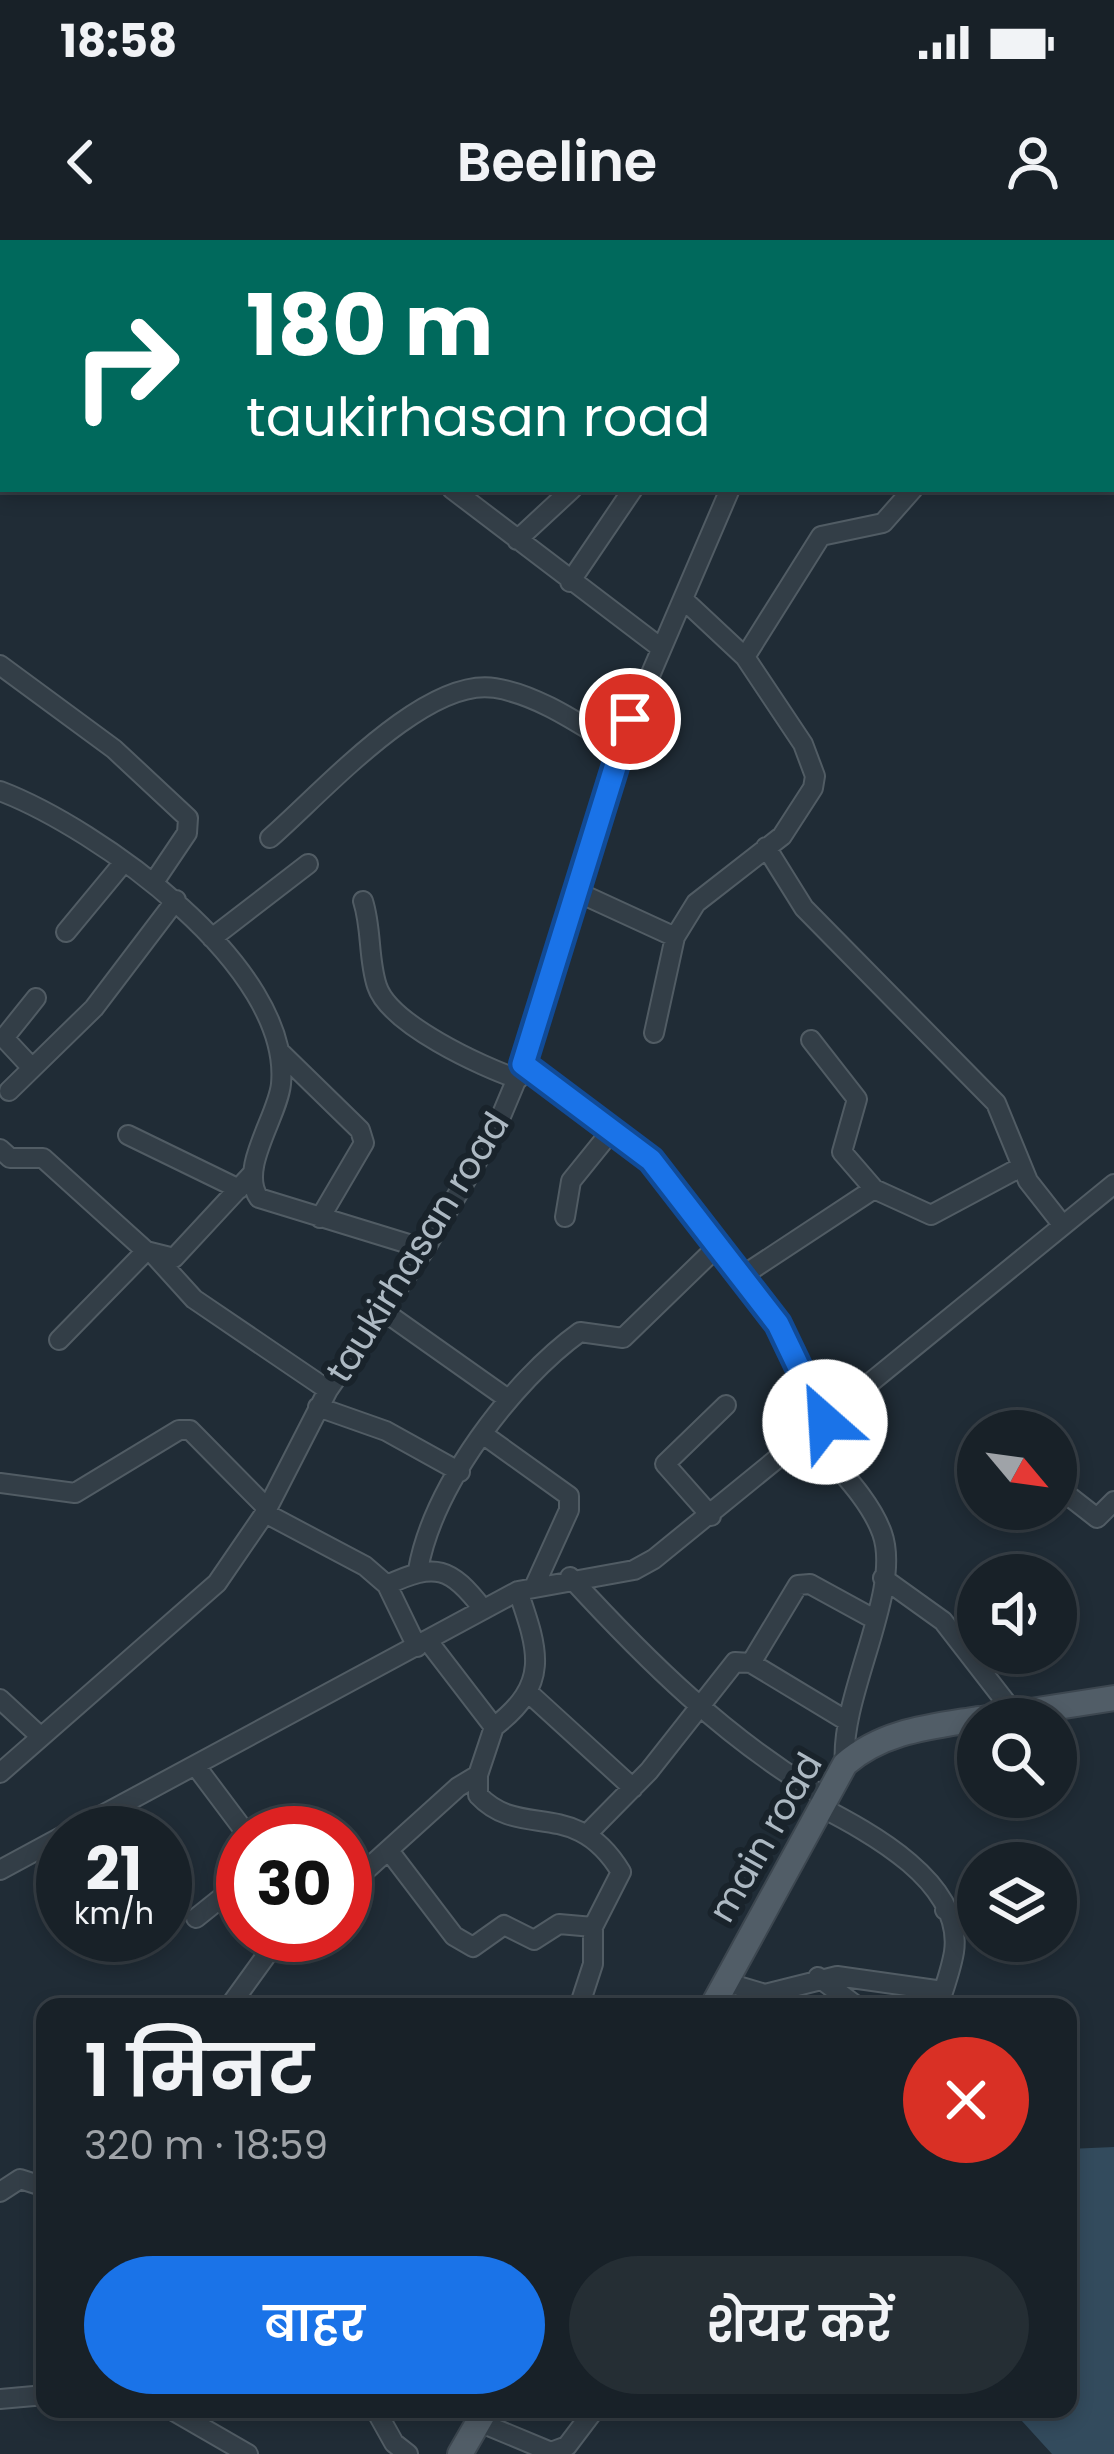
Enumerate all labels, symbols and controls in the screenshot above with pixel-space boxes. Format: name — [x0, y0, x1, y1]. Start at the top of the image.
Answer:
text: 18:58 — [60, 10, 177, 73]
text: Beeline — [457, 124, 657, 200]
icon: back — [48, 129, 114, 195]
icon: person — [1000, 129, 1066, 195]
text: 180 m — [246, 267, 494, 384]
icon: right — [48, 288, 204, 444]
text: taukirhasan road — [246, 379, 710, 455]
pin — [579, 668, 681, 770]
icon: arrive — [597, 686, 663, 752]
street label: taukirhasan road — [314, 1102, 521, 1392]
position arrow — [762, 1359, 888, 1485]
north arrow — [957, 1410, 1077, 1530]
map controls — [957, 1410, 1077, 1962]
button: sound — [957, 1554, 1077, 1674]
button: search — [957, 1698, 1077, 1818]
street label: main road — [696, 1743, 835, 1931]
speed limit sign: 30 — [216, 1806, 372, 1962]
text: 21 — [86, 1827, 142, 1911]
button: layers — [957, 1842, 1077, 1962]
text: km/h — [74, 1892, 154, 1935]
text: 1 मिनट — [84, 2020, 314, 2121]
button: close — [903, 2037, 1029, 2163]
text: 320 m · 18:59 — [84, 2118, 328, 2173]
button: बाहर — [84, 2256, 545, 2394]
button: शेयर करें — [569, 2256, 1029, 2394]

